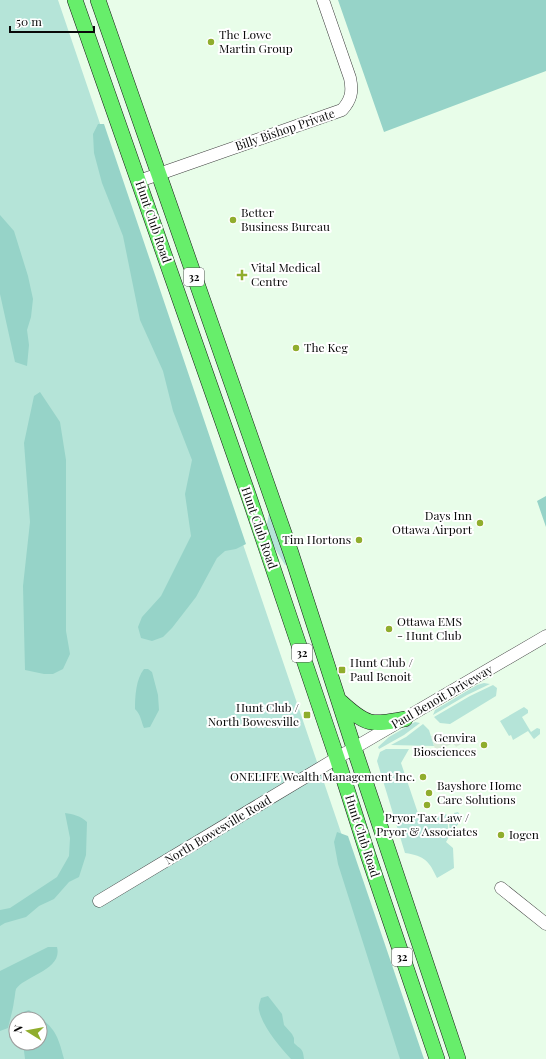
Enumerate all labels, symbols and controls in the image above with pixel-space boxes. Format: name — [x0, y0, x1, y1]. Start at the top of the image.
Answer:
scale bar — [10, 8, 94, 34]
text: 50 m — [16, 13, 42, 29]
place label: The Lowe Martin Group — [219, 26, 293, 56]
marker: The Lowe Martin Group — [206, 37, 216, 47]
street label: Billy Bishop Private — [233, 104, 337, 154]
street label: Hunt Club Road — [132, 178, 175, 265]
place label: Better Business Bureau — [241, 204, 330, 234]
marker: Better Business Bureau — [228, 215, 238, 225]
place label: Vital Medical Centre — [250, 259, 321, 289]
road number: 32 — [184, 268, 204, 286]
marker: Vital Medical Centre — [236, 269, 248, 281]
place label: The Keg — [304, 339, 348, 355]
marker: The Keg — [291, 343, 301, 353]
street label: Hunt Club Road — [238, 484, 281, 571]
place label: Days Inn Ottawa Airport — [392, 507, 473, 537]
marker: Days Inn Ottawa Airport — [475, 518, 485, 528]
place label: Tim Hortons — [282, 531, 351, 547]
marker: Tim Hortons — [354, 535, 364, 545]
place label: Ottawa EMS - Hunt Club — [397, 613, 462, 643]
marker: Ottawa EMS - Hunt Club — [384, 624, 394, 634]
road number: 32 — [292, 644, 312, 662]
place label: Hunt Club / Paul Benoit — [350, 654, 414, 684]
street label: Paul Benoit Driveway — [388, 661, 495, 732]
marker: Hunt Club / Paul Benoit — [337, 665, 347, 675]
place label: Hunt Club / North Bowesville — [208, 699, 300, 729]
marker: Hunt Club / North Bowesville — [302, 710, 312, 720]
place label: Genvira Biosciences — [413, 729, 476, 759]
marker: Genvira Biosciences — [479, 740, 489, 750]
place label: ONELIFE Wealth Management Inc. — [230, 768, 415, 784]
marker: ONELIFE Wealth Management Inc. — [418, 772, 428, 782]
place label: Bayshore Home Care Solutions — [437, 777, 522, 807]
marker: Bayshore Home Care Solutions — [424, 788, 434, 798]
street label: North Bowesville Road — [161, 791, 274, 867]
street label: Hunt Club Road — [342, 792, 384, 879]
marker: Pryor Tax Law / Pryor & Associates — [422, 800, 432, 810]
place label: Pryor Tax Law / Pryor & Associates — [376, 809, 478, 839]
place label: Iogen — [509, 826, 539, 842]
marker: Iogen — [496, 830, 506, 840]
road number: 32 — [392, 948, 412, 966]
north arrow — [8, 1011, 48, 1051]
text: N — [10, 1024, 26, 1034]

